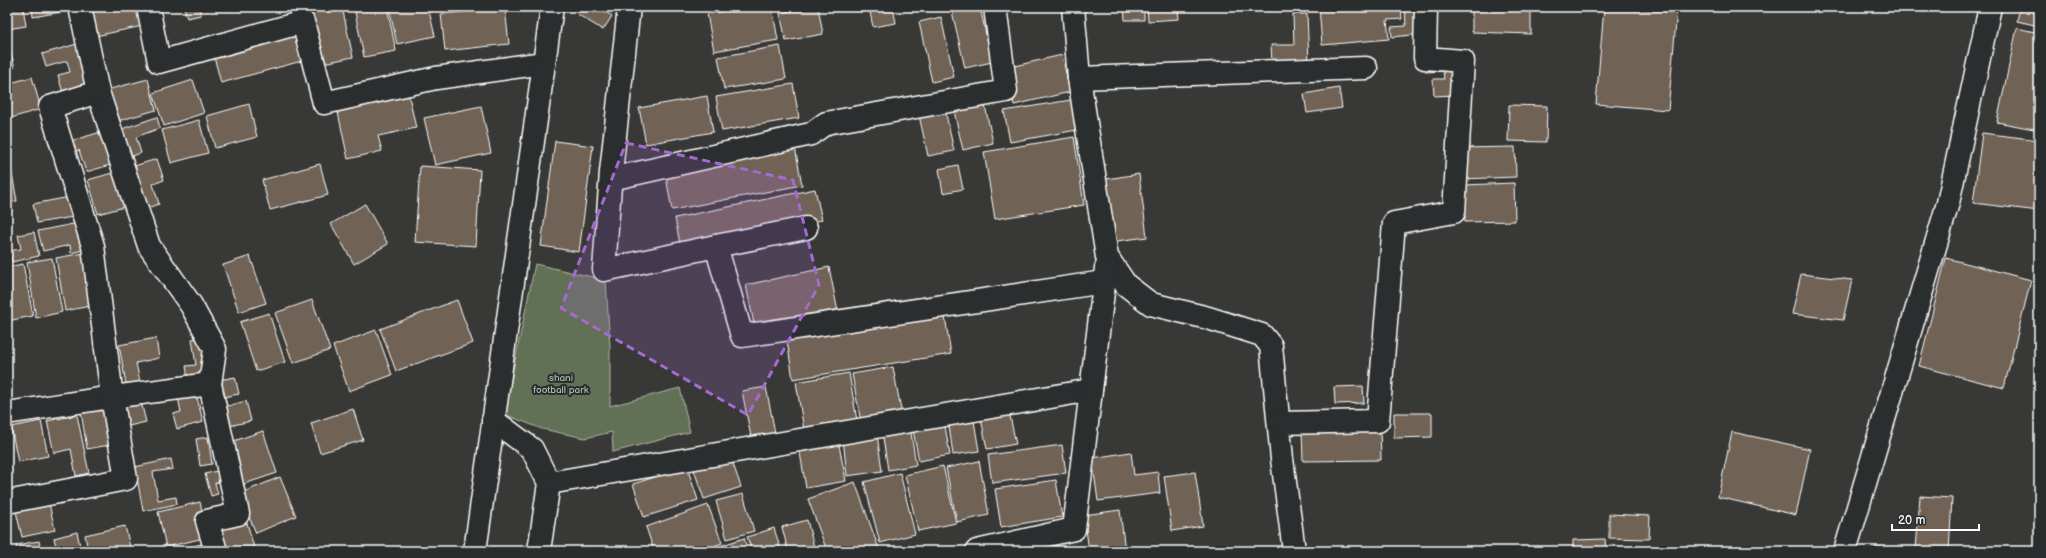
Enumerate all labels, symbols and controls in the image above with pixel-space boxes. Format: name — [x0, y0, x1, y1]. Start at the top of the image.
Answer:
park label: shani football park — [533, 372, 589, 396]
scale bar — [1892, 506, 1979, 532]
text: 20 m — [1898, 513, 1925, 528]

